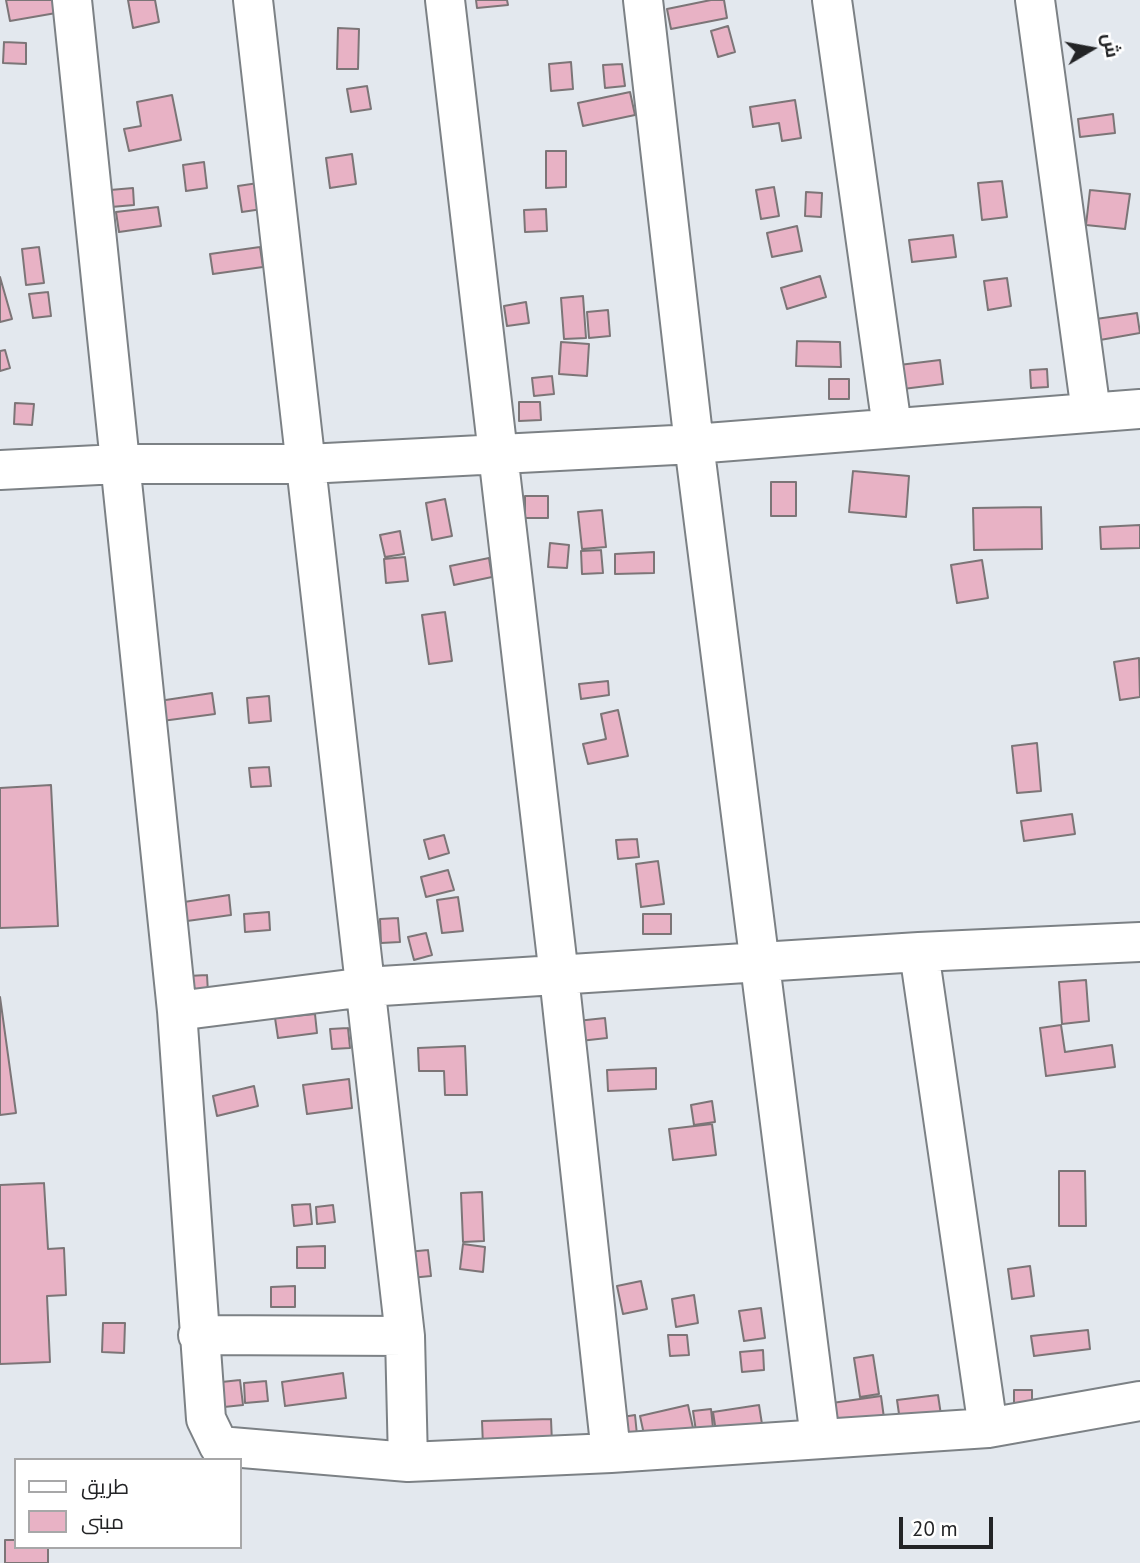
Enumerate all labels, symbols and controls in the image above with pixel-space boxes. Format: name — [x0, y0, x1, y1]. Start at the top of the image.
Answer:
north arrow — [1056, 14, 1126, 84]
text: ش — [1098, 31, 1126, 59]
legend — [14, 1458, 242, 1549]
text: طريق — [81, 1473, 129, 1500]
scale bar — [902, 1504, 996, 1548]
text: مبنى — [81, 1508, 124, 1535]
text: 20 m — [912, 1515, 958, 1542]

